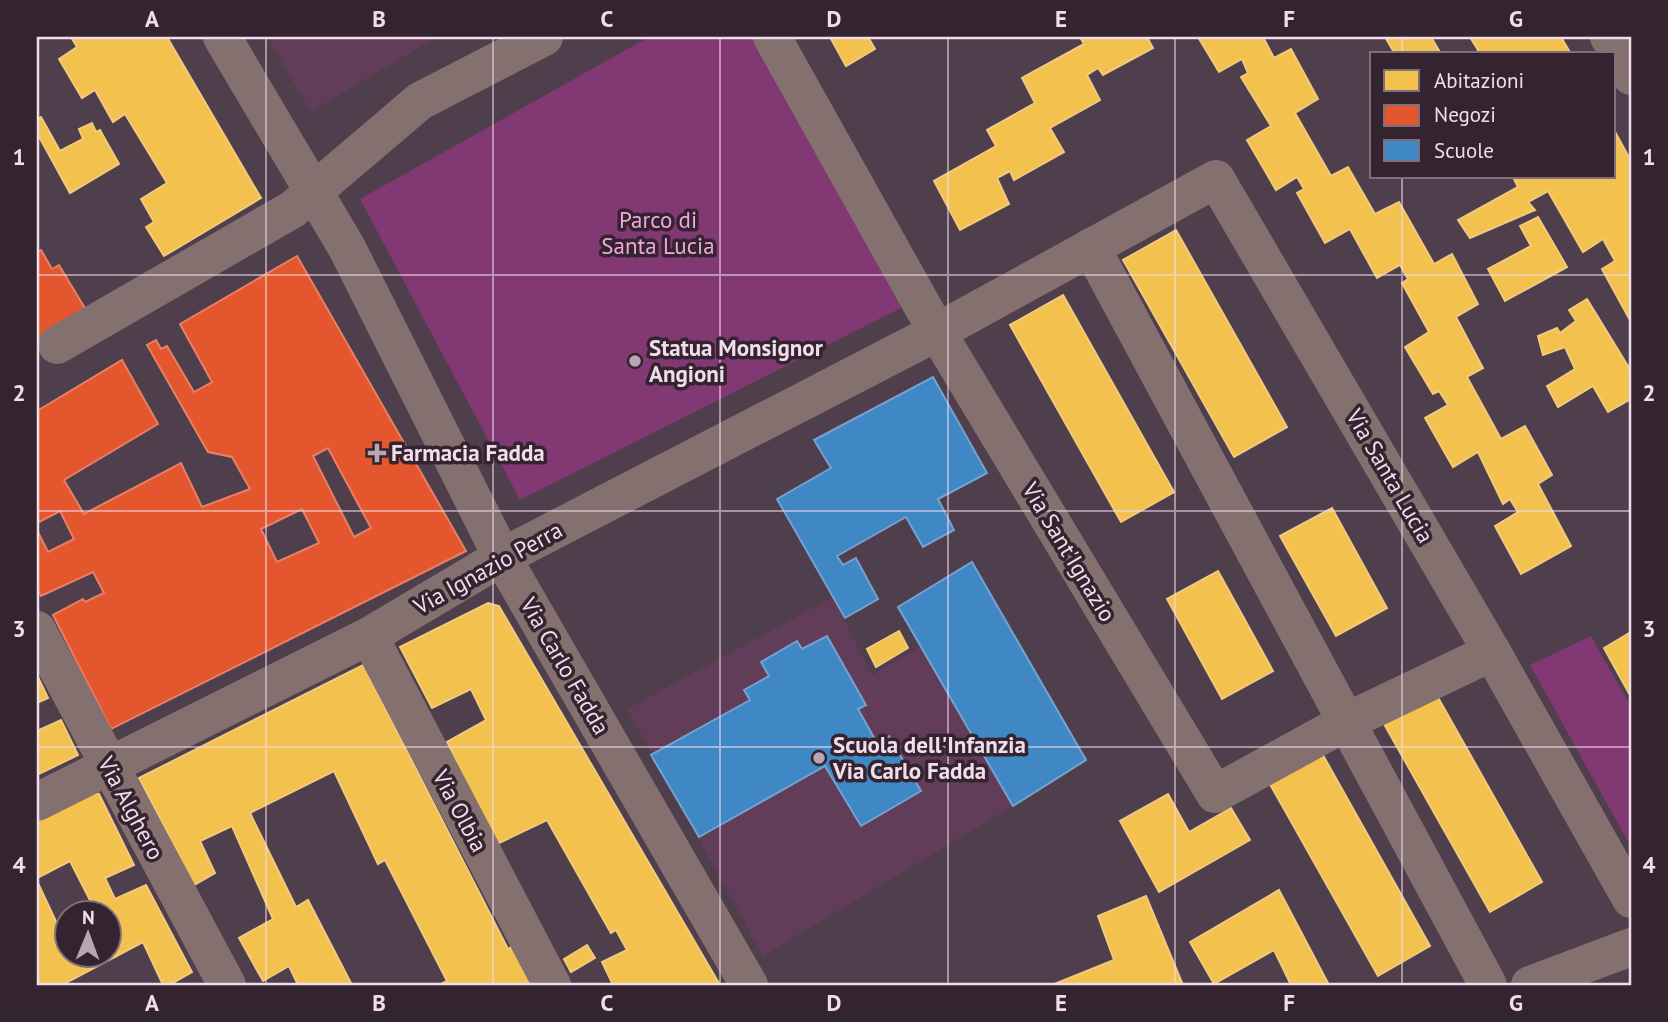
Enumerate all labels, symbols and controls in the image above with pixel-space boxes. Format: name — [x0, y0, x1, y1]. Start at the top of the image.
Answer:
text: A — [145, 4, 159, 33]
text: B — [372, 4, 386, 33]
text: C — [601, 4, 614, 33]
text: D — [827, 4, 841, 33]
text: E — [1055, 4, 1067, 33]
text: F — [1283, 4, 1295, 33]
text: G — [1509, 4, 1523, 33]
legend — [1370, 52, 1616, 178]
text: Abitazioni — [1434, 67, 1524, 94]
text: Negozi — [1434, 101, 1496, 128]
text: Scuole — [1434, 137, 1494, 164]
text: 1 — [12, 142, 26, 171]
text: 1 — [1642, 142, 1656, 171]
park label: Parco di Santa Lucia — [601, 205, 715, 260]
place label: Statua Monsignor Angioni — [649, 333, 824, 388]
marker: Statua Monsignor Angioni — [627, 353, 643, 369]
text: 2 — [12, 378, 26, 407]
text: 2 — [1642, 378, 1656, 407]
street label: Via Santa Lucia — [1340, 403, 1441, 548]
place label: Farmacia Fadda — [391, 438, 545, 467]
marker: Farmacia Fadda — [369, 445, 385, 461]
street label: Via Sant'Ignazio — [1016, 476, 1122, 627]
street label: Via Ignazio Perra — [407, 515, 567, 621]
street label: Via Carlo Fadda — [514, 591, 616, 739]
text: 3 — [12, 614, 26, 643]
text: 3 — [1642, 614, 1656, 643]
place label: Scuola dell'Infanzia Via Carlo Fadda — [832, 730, 1026, 785]
street label: Via Alghero — [92, 750, 171, 864]
marker: Scuola dell'Infanzia Via Carlo Fadda — [811, 750, 827, 766]
street label: Via Olbia — [426, 764, 494, 857]
text: 4 — [12, 850, 26, 879]
text: 4 — [1642, 850, 1656, 879]
north arrow — [52, 900, 122, 970]
text: N — [82, 905, 95, 929]
text: A — [145, 988, 159, 1017]
text: B — [372, 988, 386, 1017]
text: C — [601, 988, 614, 1017]
text: D — [827, 988, 841, 1017]
text: E — [1055, 988, 1067, 1017]
text: F — [1283, 988, 1295, 1017]
text: G — [1509, 988, 1523, 1017]

